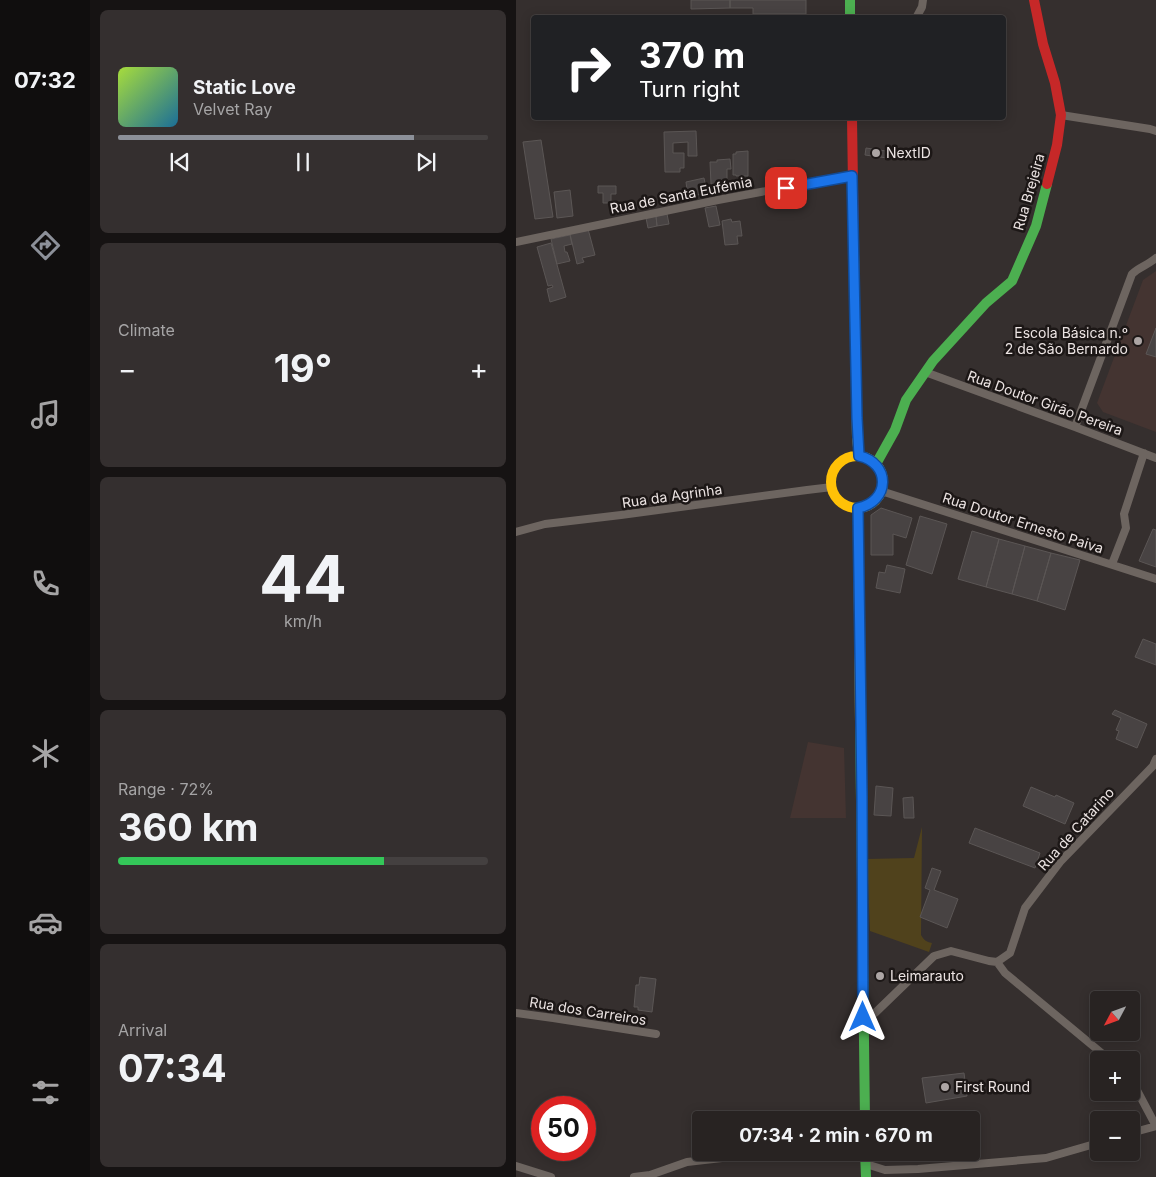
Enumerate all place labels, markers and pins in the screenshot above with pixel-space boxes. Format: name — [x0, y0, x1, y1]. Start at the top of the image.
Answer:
place label: NextID — [886, 144, 931, 161]
marker: NextID — [870, 147, 882, 159]
pin — [765, 167, 807, 209]
place label: Escola Básica n.º 2 de São Bernardo — [1005, 324, 1128, 357]
marker: Escola Básica n.º 2 de São Bernardo — [1132, 335, 1144, 347]
place label: Leimarauto — [890, 967, 964, 984]
marker: Leimarauto — [874, 970, 886, 982]
place label: First Round — [955, 1078, 1030, 1095]
marker: First Round — [939, 1081, 951, 1093]

